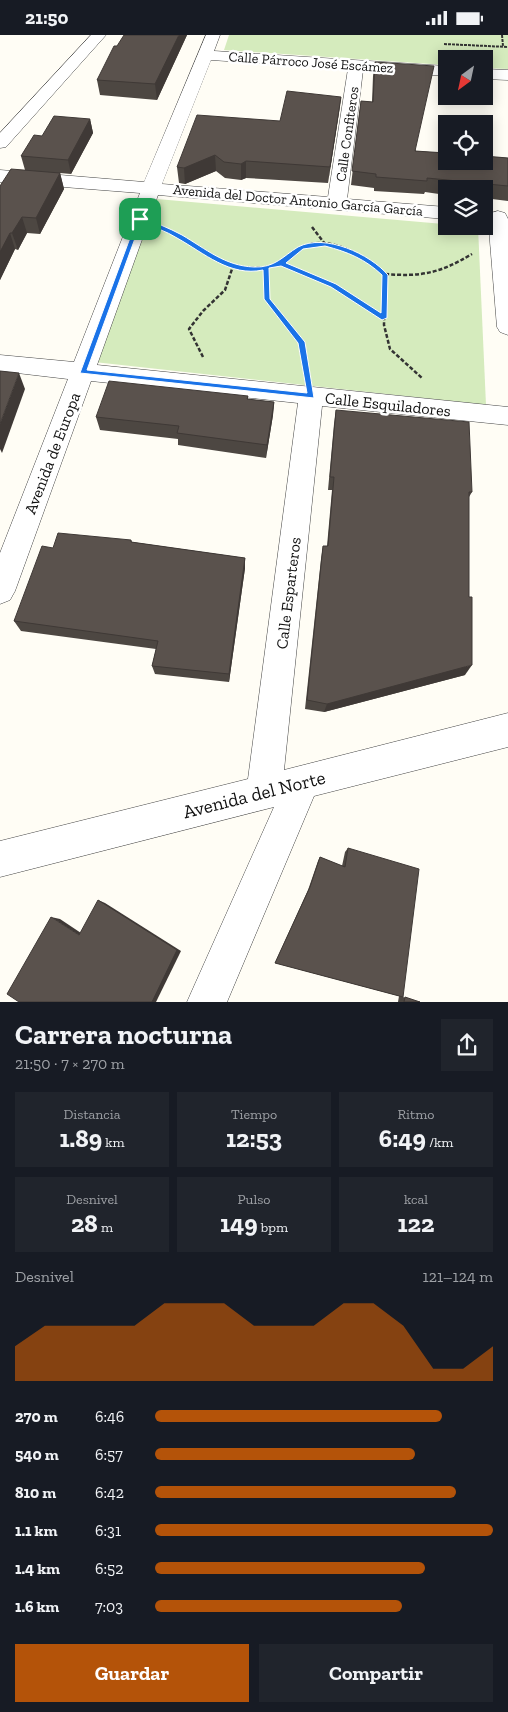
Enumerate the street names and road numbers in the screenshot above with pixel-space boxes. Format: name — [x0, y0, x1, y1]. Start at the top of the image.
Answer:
street label: Calle Párroco José Escámez — [228, 48, 394, 77]
street label: Calle Confiteros — [332, 85, 363, 183]
street label: Avenida del Doctor Antonio García García — [172, 181, 424, 220]
street label: Calle Esquiladores — [324, 388, 452, 421]
street label: Avenida de Europa — [21, 389, 84, 517]
street label: Calle Esparteros — [272, 536, 305, 650]
street label: Avenida del Norte — [181, 766, 328, 823]

